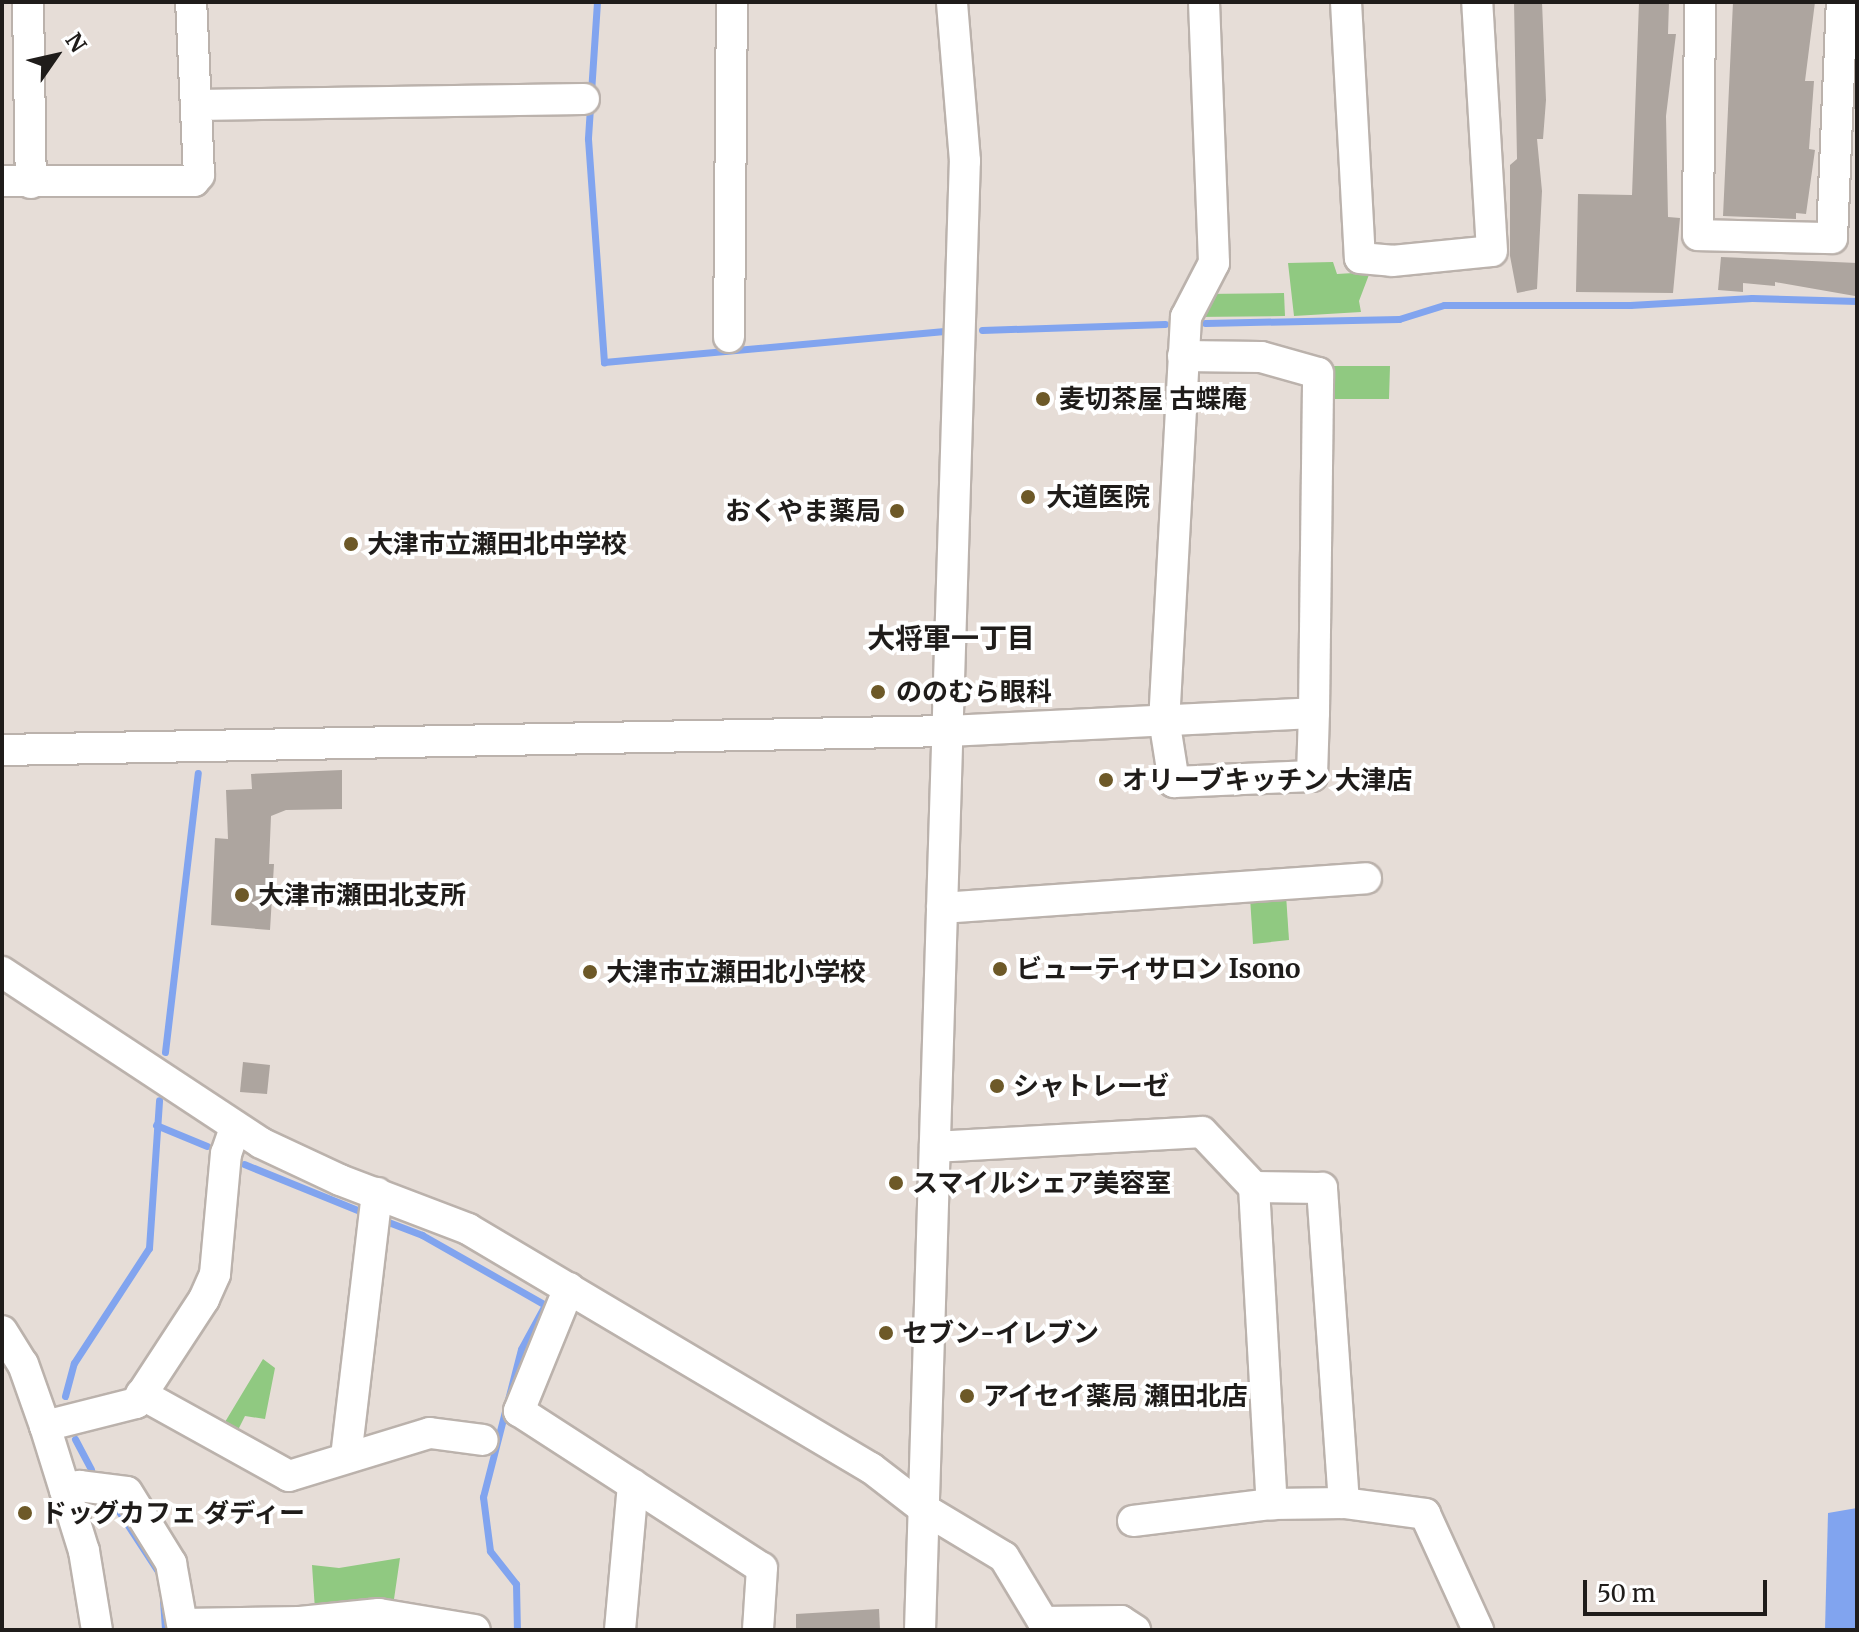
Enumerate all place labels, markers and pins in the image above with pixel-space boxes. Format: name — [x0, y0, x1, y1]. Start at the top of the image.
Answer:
place label: 麦切茶屋 古蝶庵 — [1059, 383, 1247, 415]
marker: 麦切茶屋 古蝶庵 — [1034, 390, 1052, 408]
place label: 大道医院 — [1046, 481, 1150, 513]
marker: 大道医院 — [1017, 486, 1039, 508]
place label: おくやま薬局 — [725, 495, 881, 527]
marker: おくやま薬局 — [888, 502, 906, 520]
place label: 大津市立瀬田北中学校 — [367, 528, 627, 560]
marker: 大津市立瀬田北中学校 — [342, 535, 360, 553]
place label: ののむら眼科 — [896, 676, 1052, 708]
marker: ののむら眼科 — [867, 681, 889, 703]
place label: オリーブキッチン 大津店 — [1122, 764, 1414, 796]
marker: オリーブキッチン 大津店 — [1097, 771, 1115, 789]
place label: 大津市瀬田北支所 — [258, 879, 466, 911]
marker: 大津市瀬田北支所 — [233, 886, 251, 904]
place label: ビューティサロン Isono — [1016, 953, 1302, 985]
place label: 大津市立瀬田北小学校 — [606, 956, 866, 988]
marker: ビューティサロン Isono — [991, 960, 1009, 978]
marker: 大津市立瀬田北小学校 — [581, 963, 599, 981]
place label: シャトレーゼ — [1013, 1070, 1169, 1102]
marker: シャトレーゼ — [988, 1077, 1006, 1095]
place label: スマイルシェア美容室 — [912, 1167, 1172, 1199]
marker: スマイルシェア美容室 — [887, 1174, 905, 1192]
place label: セブン-イレブン — [902, 1317, 1099, 1349]
marker: セブン-イレブン — [877, 1324, 895, 1342]
place label: アイセイ薬局 瀬田北店 — [983, 1380, 1249, 1412]
marker: アイセイ薬局 瀬田北店 — [958, 1387, 976, 1405]
place label: ドッグカフェ ダディー — [41, 1497, 307, 1529]
marker: ドッグカフェ ダディー — [16, 1504, 34, 1522]

